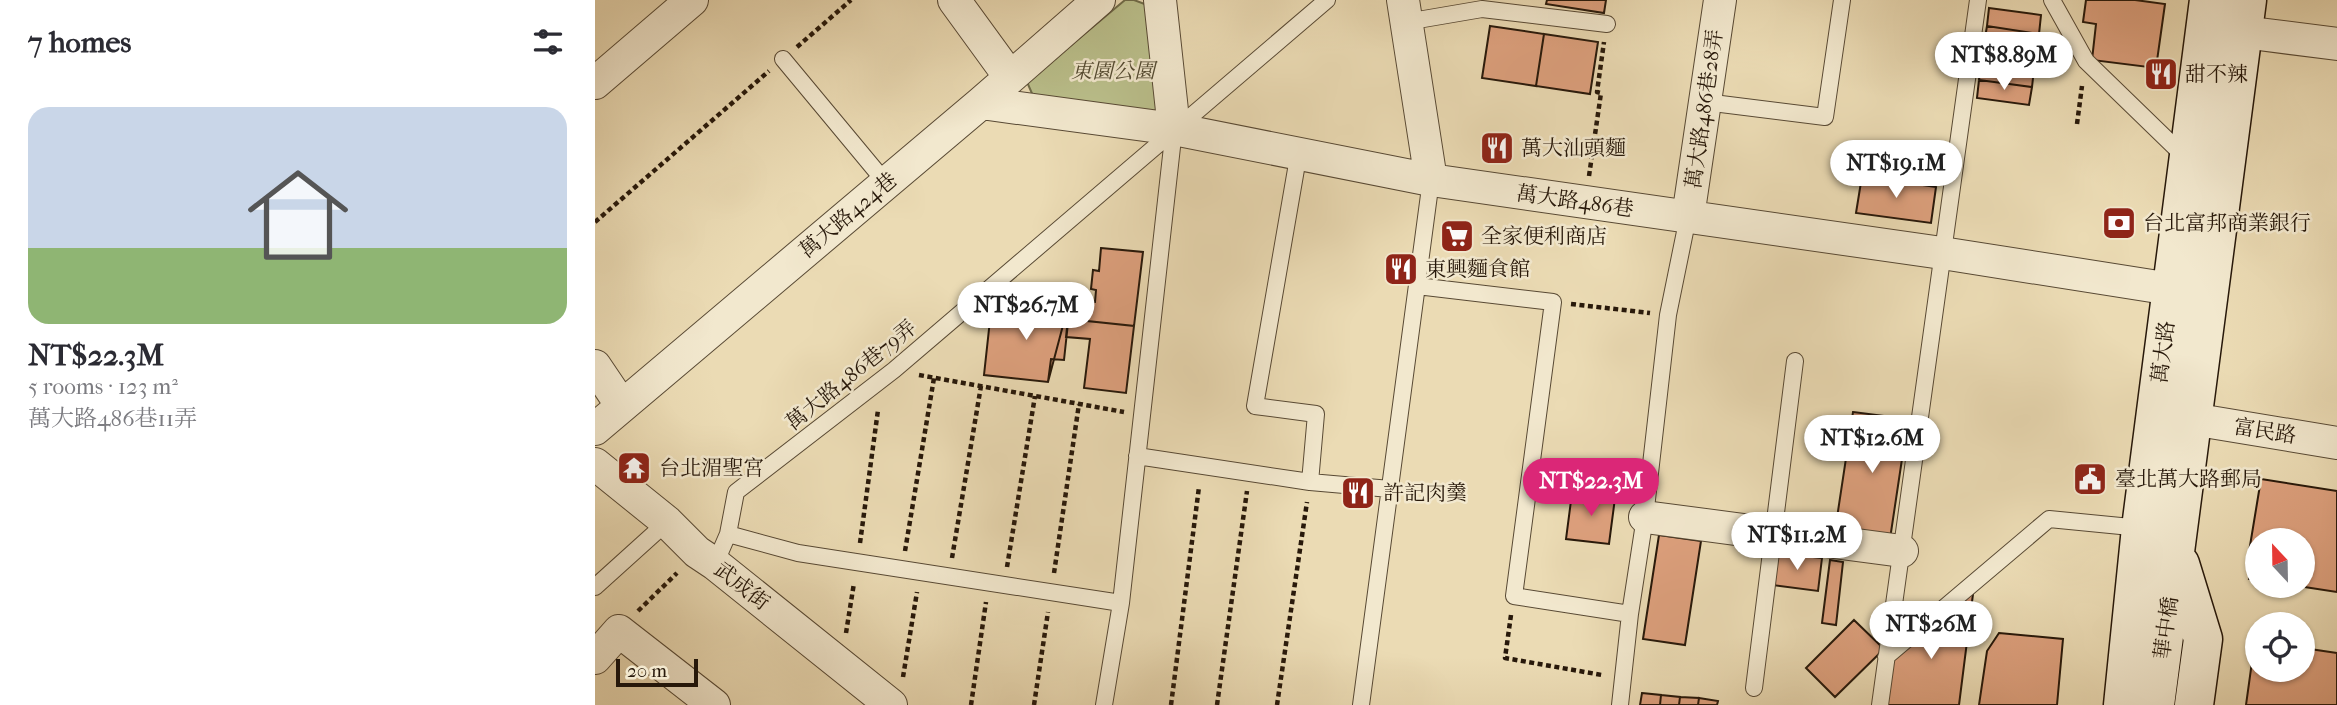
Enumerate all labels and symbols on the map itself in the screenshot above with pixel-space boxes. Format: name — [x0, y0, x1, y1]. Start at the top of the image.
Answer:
street label: 萬大路486巷28弄 — [1681, 28, 1727, 190]
pin: NT$8.89M — [1932, 32, 2076, 92]
restaurant icon: 甜不辣 — [2142, 55, 2180, 93]
park label: 東園公園 — [1071, 59, 1158, 83]
place label: 甜不辣 — [2185, 62, 2248, 86]
restaurant icon: 萬大汕頭麵 — [1478, 129, 1516, 167]
place label: 萬大汕頭麵 — [1521, 136, 1626, 160]
pin: NT$19.1M — [1824, 140, 1968, 200]
street label: 萬大路424巷 — [794, 167, 902, 263]
street label: 萬大路486巷 — [1515, 181, 1635, 221]
bank icon: 台北富邦商業銀行 — [2100, 204, 2138, 242]
place label: 台北富邦商業銀行 — [2143, 211, 2311, 235]
supermarket icon: 全家便利商店 — [1438, 217, 1476, 255]
place label: 全家便利商店 — [1481, 224, 1607, 248]
restaurant icon: 東興麵食館 — [1382, 250, 1420, 288]
place label: 東興麵食館 — [1425, 257, 1530, 281]
pin: NT$26.7M — [954, 282, 1098, 342]
street label: 萬大路486巷79弄 — [781, 315, 921, 435]
street label: 萬大路 — [2147, 319, 2179, 385]
street label: 富民路 — [2232, 414, 2298, 448]
pin: NT$12.6M — [1800, 416, 1944, 475]
temple icon: 台北湄聖宮 — [615, 449, 653, 487]
place label: 台北湄聖宮 — [659, 456, 764, 480]
pin: NT$22.3M — [1519, 458, 1663, 518]
public building icon: 臺北萬大路郵局 — [2071, 460, 2109, 498]
place label: 臺北萬大路郵局 — [2115, 467, 2262, 491]
restaurant icon: 許記肉羹 — [1339, 474, 1377, 512]
place label: 許記肉羹 — [1383, 481, 1467, 505]
pin: NT$11.2M — [1725, 512, 1869, 572]
north arrow — [2245, 528, 2315, 598]
street label: 武成街 — [710, 557, 774, 615]
street label: 華中橋 — [2150, 595, 2182, 661]
pin: NT$26M — [1874, 602, 1988, 661]
scale bar — [616, 656, 698, 688]

